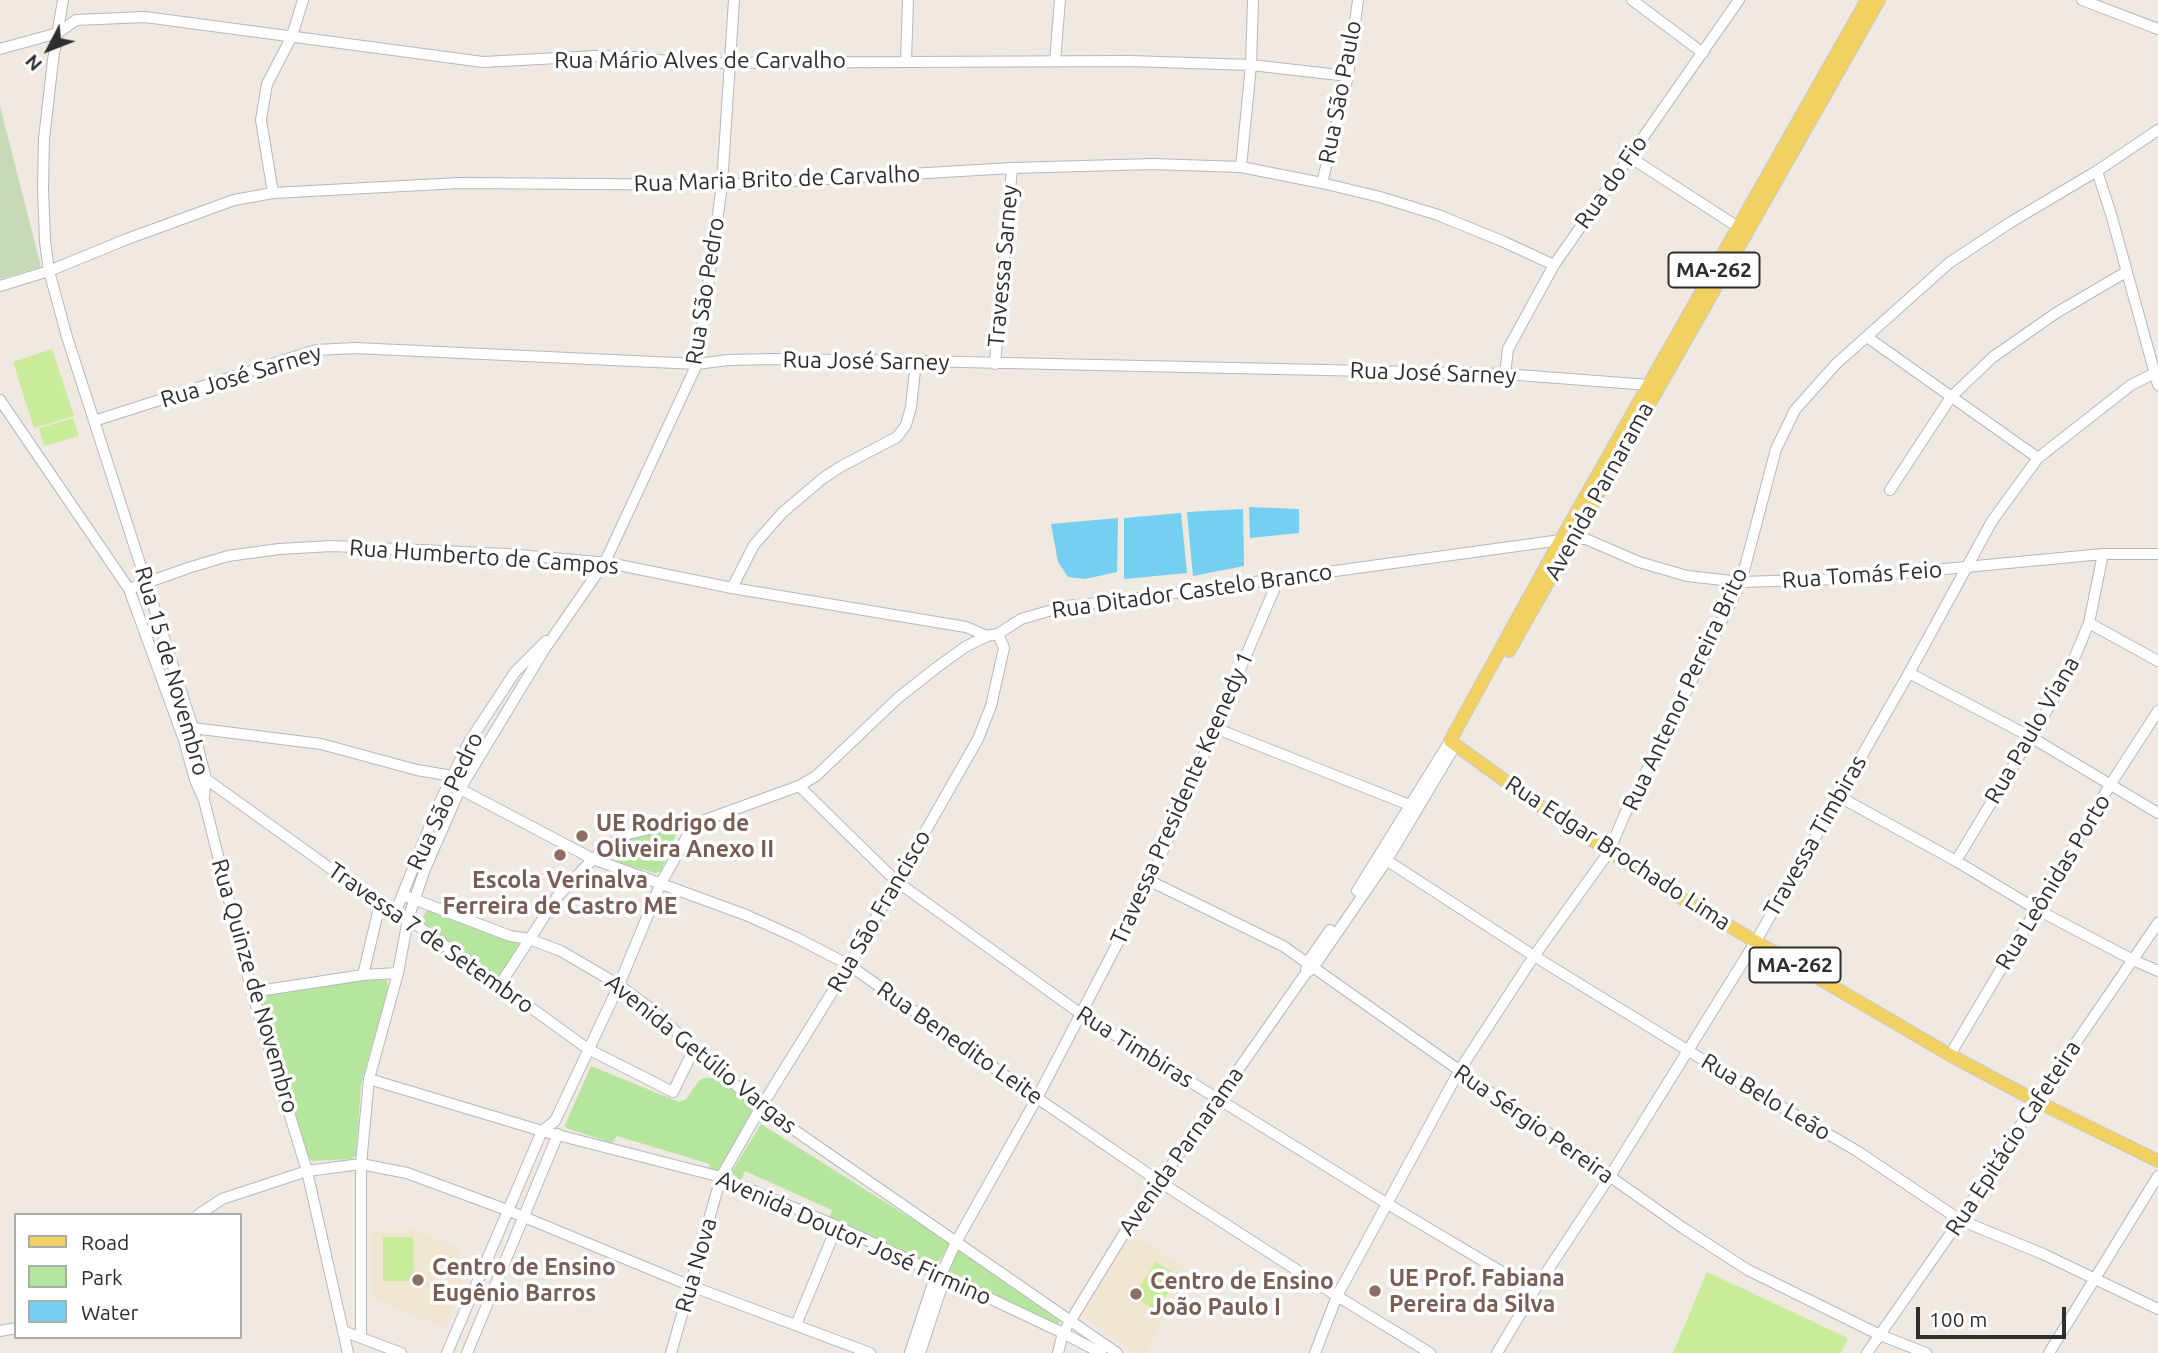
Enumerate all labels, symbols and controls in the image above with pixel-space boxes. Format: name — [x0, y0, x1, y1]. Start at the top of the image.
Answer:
north arrow — [14, 14, 84, 84]
street label: Rua São Paulo — [1313, 18, 1367, 166]
street label: Rua Mário Alves de Carvalho — [554, 46, 846, 74]
text: N — [20, 50, 46, 76]
street label: Rua do Fio — [1569, 130, 1653, 234]
street label: Rua Maria Brito de Carvalho — [633, 160, 921, 198]
street label: Travessa Sarney — [982, 184, 1024, 348]
street label: Rua São Pedro — [680, 215, 730, 367]
road number: MA-262 — [1668, 252, 1760, 288]
street label: Rua José Sarney — [157, 338, 325, 414]
street label: Rua José Sarney — [782, 346, 950, 376]
street label: Rua José Sarney — [1349, 356, 1517, 390]
street label: Avenida Parnarama — [1539, 397, 1659, 585]
street label: Rua Humberto de Campos — [348, 534, 620, 580]
street label: Rua Tomás Feio — [1781, 556, 1943, 594]
street label: Rua Ditador Castelo Branco — [1050, 558, 1334, 624]
street label: Rua 15 de Novembro — [129, 563, 215, 779]
street label: Rua Antenor Pereira Brito — [1616, 563, 1754, 815]
street label: Travessa Presidente Keenedy 1 — [1105, 647, 1259, 949]
street label: Rua Paulo Viana — [1979, 651, 2085, 809]
street label: Rua São Pedro — [401, 728, 489, 874]
street label: Travessa Timbiras — [1758, 750, 1872, 922]
street label: Rua Edgar Brochado Lima — [1500, 770, 1736, 936]
street label: Rua Leônidas Porto — [1990, 789, 2116, 975]
place label: UE Rodrigo de Oliveira Anexo II — [596, 809, 774, 863]
street label: Rua São Francisco — [821, 825, 937, 997]
marker: UE Rodrigo de Oliveira Anexo II — [574, 828, 590, 844]
marker: Escola Verinalva Ferreira de Castro ME — [552, 847, 568, 863]
street label: Rua Quinze de Novembro — [205, 856, 305, 1116]
street label: Travessa 7 de Setembro — [323, 856, 539, 1020]
place label: Escola Verinalva Ferreira de Castro ME — [443, 866, 677, 920]
road number: MA-262 — [1750, 948, 1840, 982]
street label: Avenida Getúlio Vargas — [600, 968, 802, 1140]
street label: Rua Benedito Leite — [872, 975, 1048, 1111]
street label: Rua Timbiras — [1071, 1000, 1199, 1094]
street label: Rua Epitácio Cafeteira — [1939, 1035, 2087, 1241]
street label: Rua Belo Leão — [1696, 1048, 1836, 1146]
street label: Rua Sérgio Pereira — [1449, 1058, 1619, 1190]
street label: Avenida Parnarama — [1113, 1062, 1249, 1240]
street label: Avenida Doutor José Firmino — [712, 1165, 996, 1311]
legend — [14, 1213, 242, 1339]
street label: Rua Nova — [669, 1214, 723, 1316]
text: Road — [81, 1230, 129, 1254]
place label: Centro de Ensino Eugênio Barros — [432, 1253, 616, 1307]
place label: UE Prof. Fabiana Pereira da Silva — [1389, 1264, 1565, 1318]
text: Park — [81, 1265, 123, 1289]
place label: Centro de Ensino João Paulo I — [1150, 1267, 1334, 1321]
marker: Centro de Ensino Eugênio Barros — [410, 1272, 426, 1288]
marker: UE Prof. Fabiana Pereira da Silva — [1367, 1283, 1383, 1299]
marker: Centro de Ensino João Paulo I — [1128, 1286, 1144, 1302]
scale bar — [1920, 1294, 2070, 1338]
text: Water — [81, 1300, 139, 1324]
text: 100 m — [1929, 1307, 1987, 1331]

